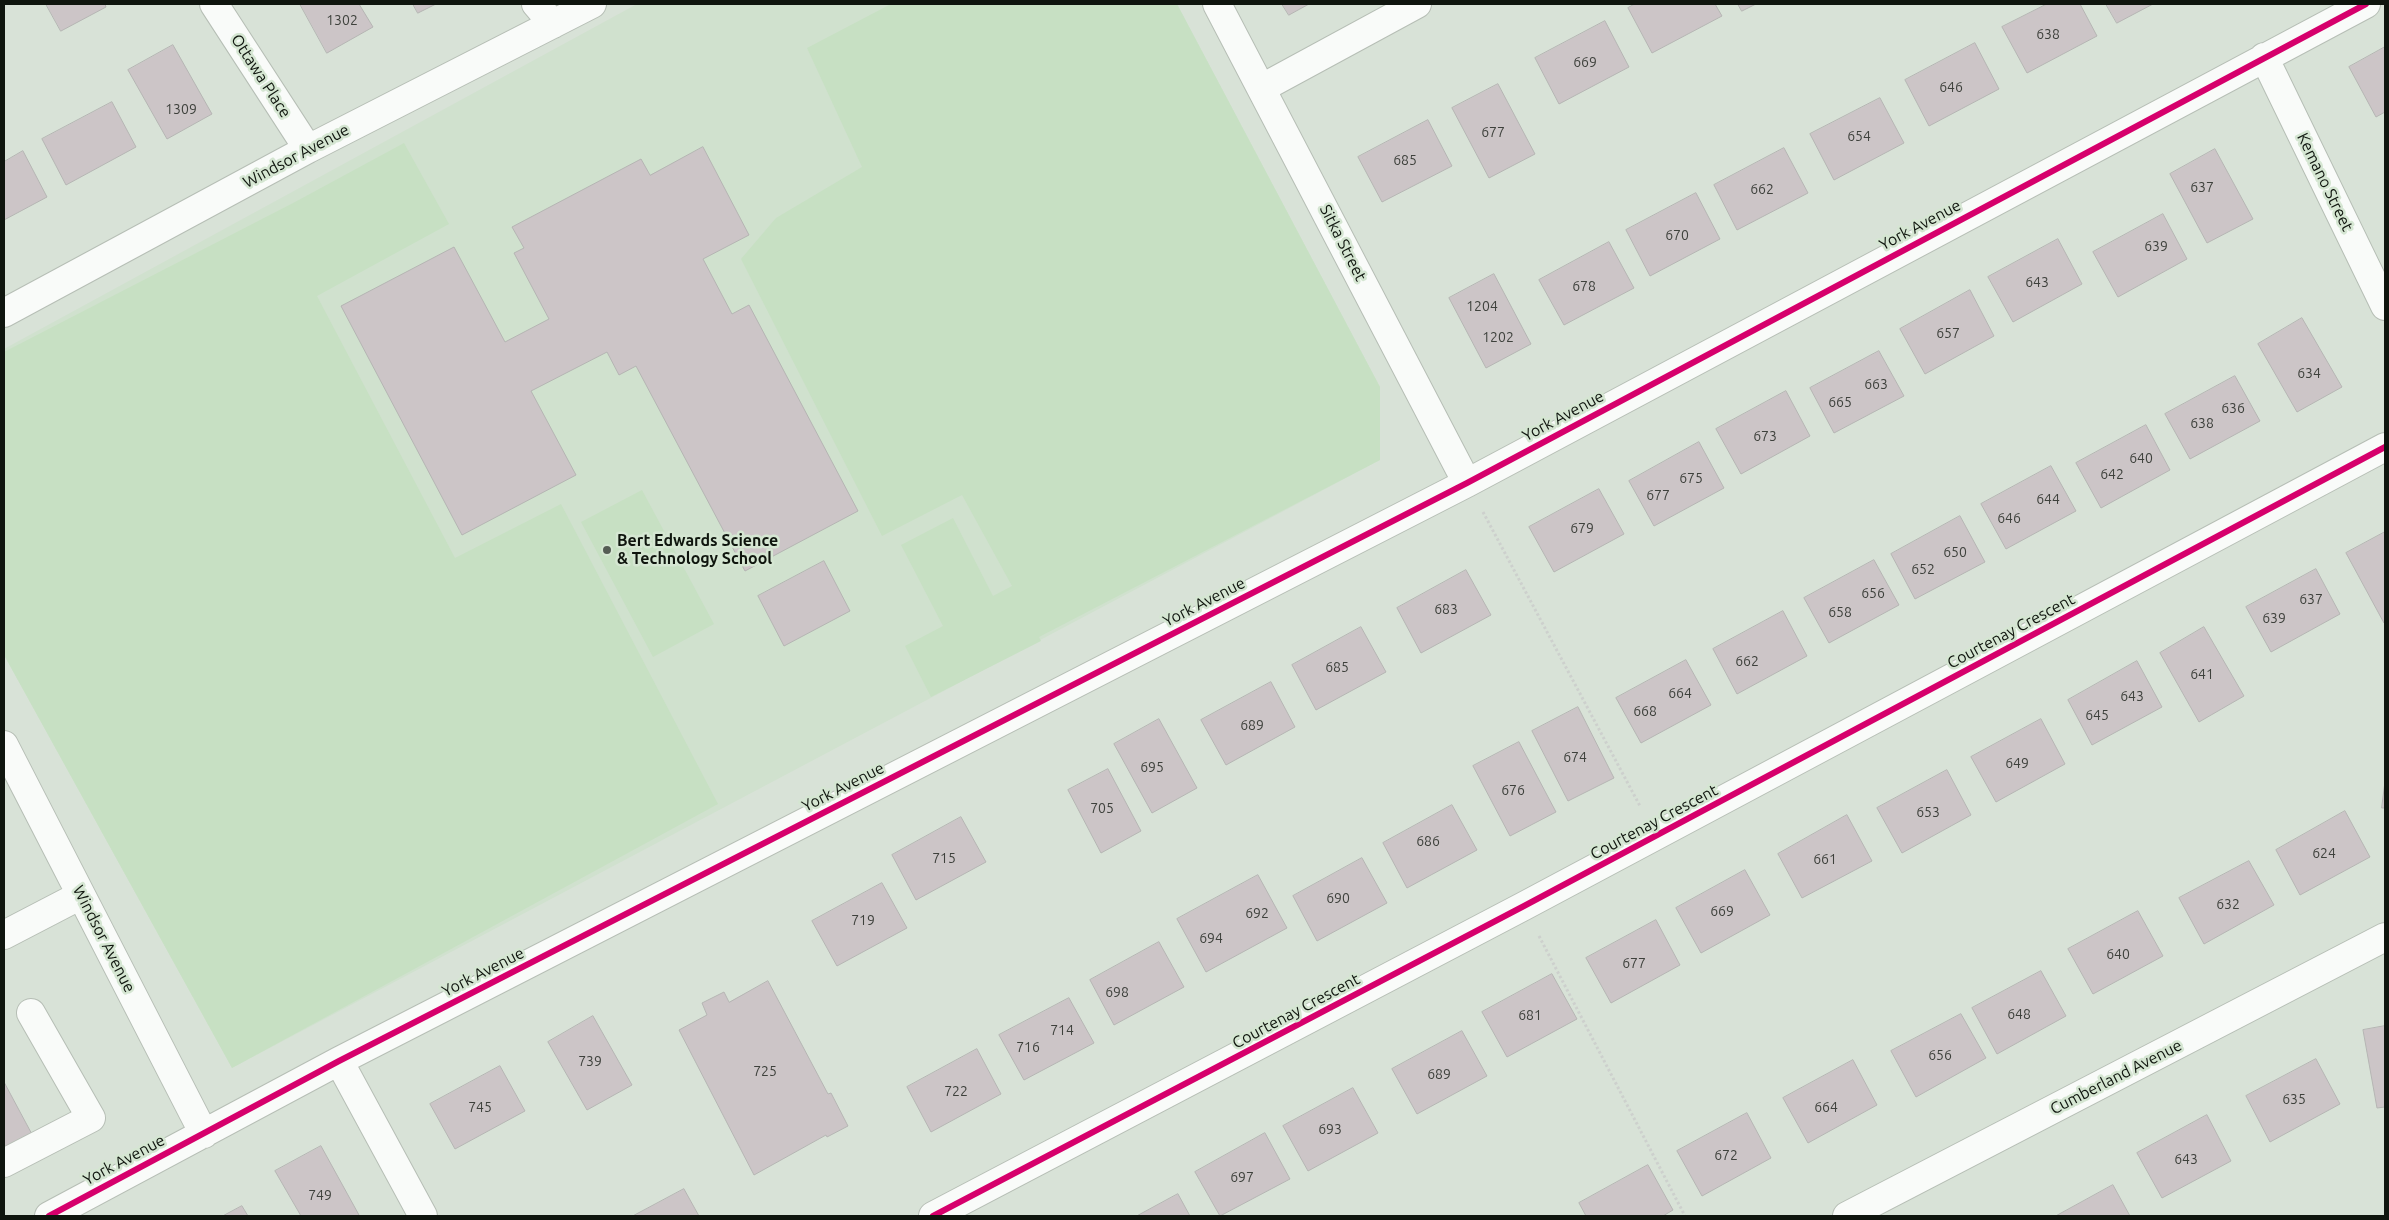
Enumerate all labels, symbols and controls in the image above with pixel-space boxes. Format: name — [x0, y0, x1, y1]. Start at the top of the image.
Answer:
house number: 1302 — [326, 12, 358, 28]
house number: 638 — [2036, 26, 2060, 42]
street label: Ottawa Place — [227, 31, 295, 121]
house number: 669 — [1573, 54, 1597, 70]
house number: 646 — [1939, 79, 1963, 95]
house number: 1309 — [165, 101, 197, 117]
street label: Windsor Avenue — [240, 120, 352, 192]
house number: 677 — [1481, 124, 1505, 140]
house number: 654 — [1847, 128, 1871, 144]
street label: Kemano Street — [2293, 130, 2357, 234]
house number: 685 — [1393, 152, 1417, 168]
house number: 637 — [2190, 179, 2214, 195]
house number: 662 — [1750, 181, 1774, 197]
street label: York Avenue — [1876, 195, 1964, 255]
street label: Sitka Street — [1316, 202, 1370, 284]
house number: 670 — [1665, 227, 1689, 243]
house number: 639 — [2144, 238, 2168, 254]
house number: 643 — [2025, 274, 2049, 290]
house number: 678 — [1572, 278, 1596, 294]
house number: 1204 — [1466, 298, 1498, 314]
house number: 657 — [1936, 325, 1960, 341]
house number: 1202 — [1482, 329, 1514, 345]
house number: 634 — [2297, 365, 2321, 381]
house number: 663 — [1864, 376, 1888, 392]
street label: York Avenue — [1519, 386, 1607, 446]
house number: 665 — [1828, 394, 1852, 410]
house number: 636 — [2221, 400, 2245, 416]
house number: 638 — [2190, 415, 2214, 431]
house number: 673 — [1753, 428, 1777, 444]
house number: 640 — [2129, 450, 2153, 466]
house number: 642 — [2100, 466, 2124, 482]
house number: 675 — [1679, 470, 1703, 486]
house number: 677 — [1646, 487, 1670, 503]
house number: 644 — [2036, 491, 2060, 507]
house number: 646 — [1997, 510, 2021, 526]
house number: 679 — [1570, 520, 1594, 536]
place label: Bert Edwards Science & Technology School — [617, 531, 778, 569]
marker: Bert Edwards Science & Technology School — [601, 544, 613, 556]
house number: 650 — [1943, 544, 1967, 560]
house number: 652 — [1911, 561, 1935, 577]
street label: York Avenue — [1160, 573, 1248, 631]
house number: 656 — [1861, 585, 1885, 601]
street label: Courtenay Crescent — [1944, 589, 2078, 673]
house number: 637 — [2299, 591, 2323, 607]
house number: 683 — [1434, 601, 1458, 617]
house number: 658 — [1828, 604, 1852, 620]
house number: 639 — [2262, 610, 2286, 626]
house number: 662 — [1735, 653, 1759, 669]
house number: 685 — [1325, 659, 1349, 675]
house number: 641 — [2190, 666, 2214, 682]
house number: 664 — [1668, 685, 1692, 701]
house number: 643 — [2120, 688, 2144, 704]
house number: 668 — [1633, 703, 1657, 719]
house number: 645 — [2085, 707, 2109, 723]
house number: 689 — [1240, 717, 1264, 733]
house number: 674 — [1563, 749, 1587, 765]
house number: 649 — [2005, 755, 2029, 771]
street label: York Avenue — [799, 758, 887, 816]
house number: 695 — [1140, 759, 1164, 775]
street label: Courtenay Crescent — [1587, 780, 1721, 864]
house number: 676 — [1501, 782, 1525, 798]
house number: 705 — [1090, 800, 1114, 816]
house number: 653 — [1916, 804, 1940, 820]
house number: 686 — [1416, 833, 1440, 849]
house number: 624 — [2312, 845, 2336, 861]
house number: 715 — [932, 850, 956, 866]
house number: 661 — [1813, 851, 1837, 867]
street label: Windsor Avenue — [69, 882, 139, 996]
house number: 690 — [1326, 890, 1350, 906]
house number: 632 — [2216, 896, 2240, 912]
house number: 669 — [1710, 903, 1734, 919]
house number: 692 — [1245, 905, 1269, 921]
house number: 719 — [851, 912, 875, 928]
house number: 694 — [1199, 930, 1223, 946]
street label: York Avenue — [439, 943, 527, 1001]
house number: 640 — [2106, 946, 2130, 962]
house number: 677 — [1622, 955, 1646, 971]
street label: Courtenay Crescent — [1229, 969, 1363, 1053]
house number: 698 — [1105, 984, 1129, 1000]
house number: 648 — [2007, 1006, 2031, 1022]
house number: 681 — [1518, 1007, 1542, 1023]
house number: 714 — [1050, 1022, 1074, 1038]
street label: Cumberland Avenue — [2047, 1035, 2185, 1119]
house number: 716 — [1016, 1039, 1040, 1055]
house number: 656 — [1928, 1047, 1952, 1063]
house number: 739 — [578, 1053, 602, 1069]
house number: 725 — [753, 1063, 777, 1079]
house number: 689 — [1427, 1066, 1451, 1082]
house number: 722 — [944, 1083, 968, 1099]
house number: 635 — [2282, 1091, 2306, 1107]
house number: 745 — [468, 1099, 492, 1115]
house number: 664 — [1814, 1099, 1838, 1115]
house number: 693 — [1318, 1121, 1342, 1137]
street label: York Avenue — [80, 1130, 168, 1190]
house number: 672 — [1714, 1147, 1738, 1163]
house number: 643 — [2174, 1151, 2198, 1167]
house number: 697 — [1230, 1169, 1254, 1185]
house number: 749 — [308, 1187, 332, 1203]

